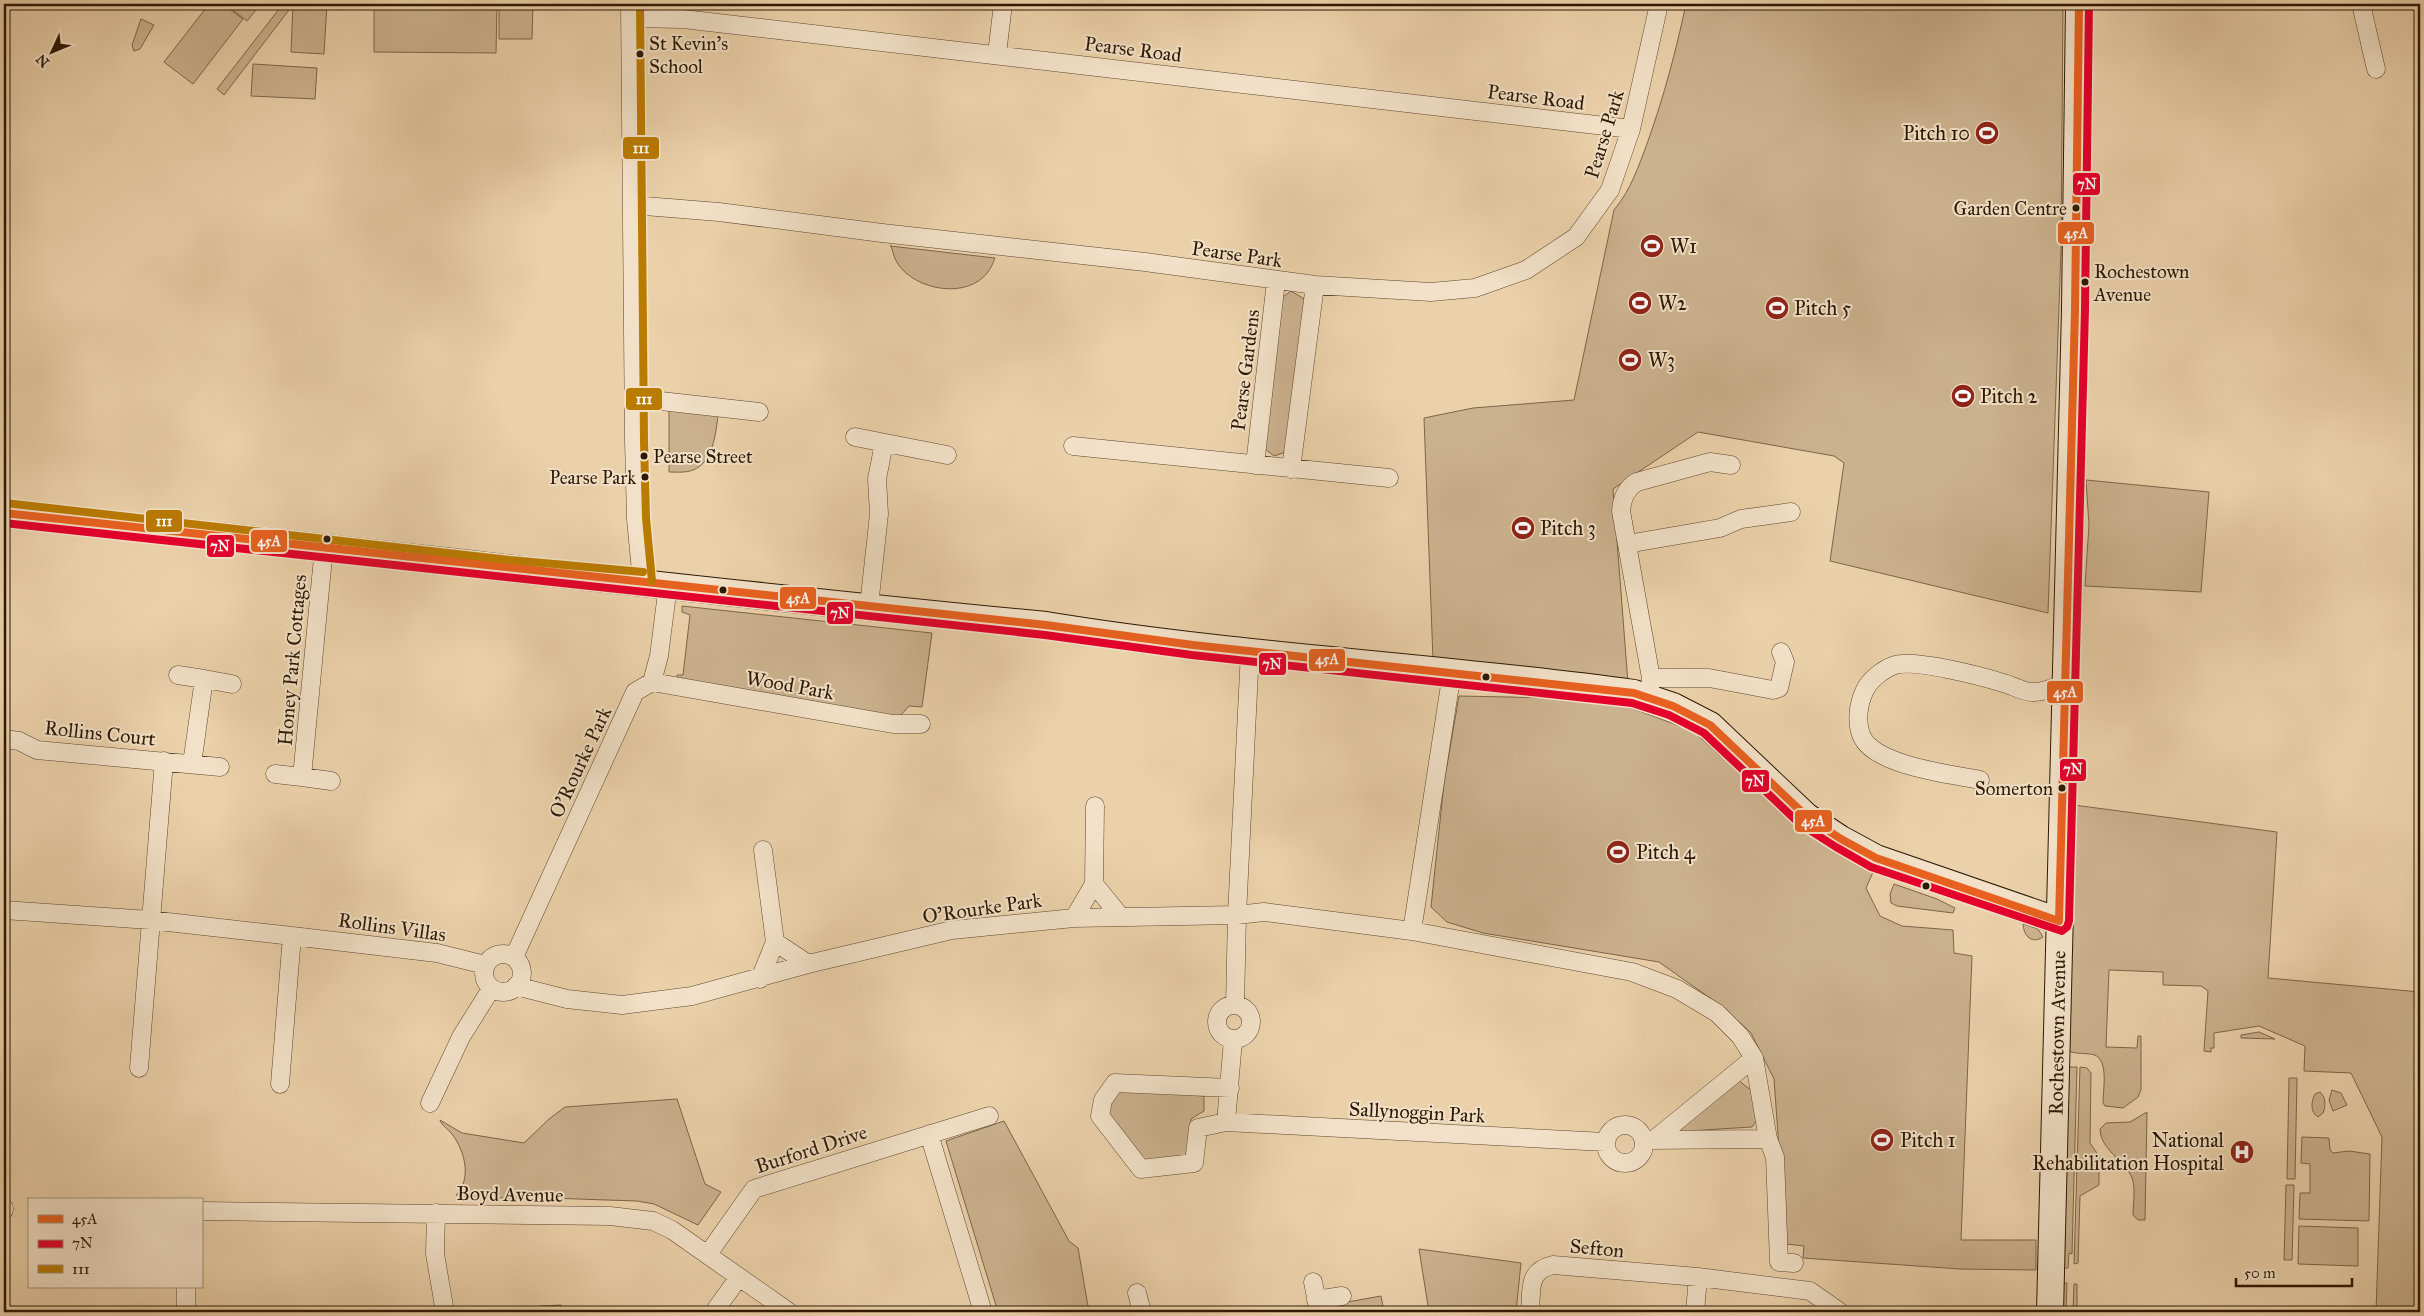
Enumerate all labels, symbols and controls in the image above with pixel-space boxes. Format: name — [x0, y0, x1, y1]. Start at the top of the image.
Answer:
north arrow — [28, 28, 78, 78]
street label: Pearse Road — [1083, 31, 1183, 67]
place label: St Kevin's School — [649, 32, 728, 78]
marker: St Kevin's School — [635, 49, 645, 59]
text: N — [33, 50, 53, 71]
street label: Pearse Road — [1486, 79, 1586, 115]
street label: Pearse Park — [1579, 86, 1629, 181]
sports icon: Pitch 10 — [1974, 120, 2000, 146]
place label: Pitch 10 — [1903, 121, 1970, 145]
line badge: 111 — [622, 136, 660, 160]
text: 111 — [633, 140, 650, 157]
line badge: 7N — [2072, 172, 2101, 196]
text: 7N — [2077, 176, 2097, 193]
place label: Garden Centre — [1954, 197, 2067, 220]
marker: Garden Centre — [2071, 203, 2081, 213]
line badge: 45A — [2057, 221, 2095, 245]
text: 45A — [2064, 225, 2088, 243]
sports icon: W1 — [1639, 233, 1665, 259]
place label: W1 — [1670, 234, 1697, 258]
street label: Pearse Park — [1190, 236, 1285, 272]
place label: Rochestown Avenue — [2093, 260, 2189, 306]
marker: Rochestown Avenue — [2080, 277, 2090, 287]
sports icon: W2 — [1627, 290, 1653, 316]
place label: W2 — [1658, 291, 1687, 315]
sports icon: Pitch 5 — [1764, 295, 1790, 321]
place label: Pitch 5 — [1794, 296, 1851, 320]
street label: Pearse Gardens — [1226, 308, 1264, 432]
sports icon: W3 — [1617, 347, 1643, 373]
place label: W3 — [1648, 348, 1675, 372]
sports icon: Pitch 2 — [1950, 383, 1976, 409]
place label: Pitch 2 — [1980, 384, 2038, 408]
line badge: 111 — [625, 387, 663, 411]
text: 111 — [636, 391, 653, 408]
place label: Pearse Street — [653, 445, 753, 468]
marker: Pearse Street — [639, 451, 649, 461]
place label: Pearse Park — [549, 466, 636, 489]
marker: Pearse Park — [640, 472, 650, 482]
line badge: 111 — [145, 509, 183, 533]
text: 111 — [156, 513, 173, 530]
sports icon: Pitch 3 — [1510, 515, 1536, 541]
place label: Pitch 3 — [1540, 516, 1596, 540]
line badge: 45A — [250, 529, 288, 553]
text: 45A — [257, 533, 281, 551]
line badge: 7N — [206, 534, 235, 558]
unlabelled marker — [322, 534, 332, 544]
text: 7N — [210, 538, 230, 555]
street label: Honey Park Cottages — [273, 573, 312, 747]
unlabelled marker — [718, 585, 728, 595]
line badge: 45A — [779, 586, 817, 610]
text: 45A — [786, 590, 810, 608]
line badge: 7N — [826, 601, 854, 625]
text: 7N — [830, 605, 850, 622]
line badge: 45A — [1308, 648, 1346, 672]
text: 45A — [1315, 651, 1339, 669]
line badge: 7N — [1258, 652, 1287, 676]
text: 7N — [1262, 656, 1282, 673]
street label: Wood Park — [744, 665, 837, 705]
unlabelled marker — [1481, 672, 1491, 682]
line badge: 45A — [2046, 680, 2084, 704]
text: 45A — [2053, 684, 2077, 702]
street label: O'Rourke Park — [544, 702, 617, 822]
street label: Rollins Court — [43, 715, 157, 751]
line badge: 7N — [2059, 758, 2087, 782]
text: 7N — [2063, 761, 2083, 778]
line badge: 7N — [1741, 769, 1770, 793]
text: 7N — [1745, 773, 1765, 790]
place label: Somerton — [1975, 777, 2053, 800]
marker: Somerton — [2057, 783, 2067, 793]
line badge: 45A — [1794, 809, 1833, 833]
text: 45A — [1801, 813, 1825, 831]
sports icon: Pitch 4 — [1605, 839, 1631, 865]
place label: Pitch 4 — [1636, 840, 1696, 864]
unlabelled marker — [1921, 881, 1931, 891]
street label: O'Rourke Park — [921, 888, 1044, 928]
street label: Rollins Villas — [336, 908, 448, 946]
street label: Rochestown Avenue — [2044, 950, 2070, 1116]
street label: Sallynoggin Park — [1348, 1096, 1486, 1129]
street label: Burford Drive — [752, 1120, 870, 1178]
sports icon: Pitch 1 — [1869, 1127, 1895, 1153]
place label: Pitch 1 — [1900, 1128, 1956, 1152]
place label: National Rehabilitation Hospital — [2032, 1128, 2225, 1175]
hospital icon: National Rehabilitation Hospital — [2229, 1139, 2255, 1165]
street label: Boyd Avenue — [456, 1181, 564, 1207]
legend — [28, 1198, 202, 1288]
text: 45A — [72, 1210, 97, 1228]
text: 7N — [72, 1234, 93, 1252]
street label: Sefton — [1569, 1234, 1625, 1262]
scale bar — [2236, 1256, 2353, 1288]
text: 111 — [72, 1260, 90, 1278]
text: 50 m — [2244, 1264, 2276, 1282]

